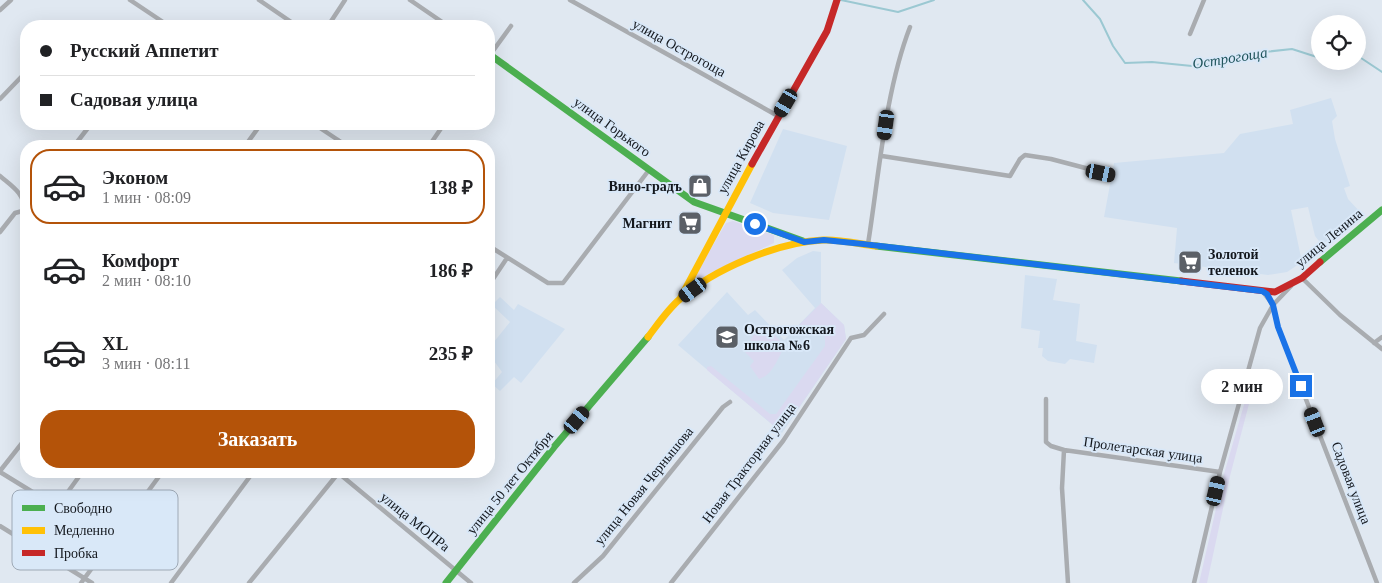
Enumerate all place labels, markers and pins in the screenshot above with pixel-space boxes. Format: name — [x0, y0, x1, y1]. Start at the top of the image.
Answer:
shop icon: Вино-градъ — [687, 173, 713, 199]
place label: Вино-градъ — [608, 179, 682, 194]
supermarket icon: Магнит — [677, 210, 703, 236]
place label: Магнит — [622, 216, 672, 231]
place label: Золотой теленок — [1208, 247, 1259, 278]
supermarket icon: Золотой теленок — [1177, 249, 1203, 275]
place label: Острогожская школа №6 — [744, 322, 835, 353]
school or university icon: Острогожская школа №6 — [714, 324, 740, 350]

